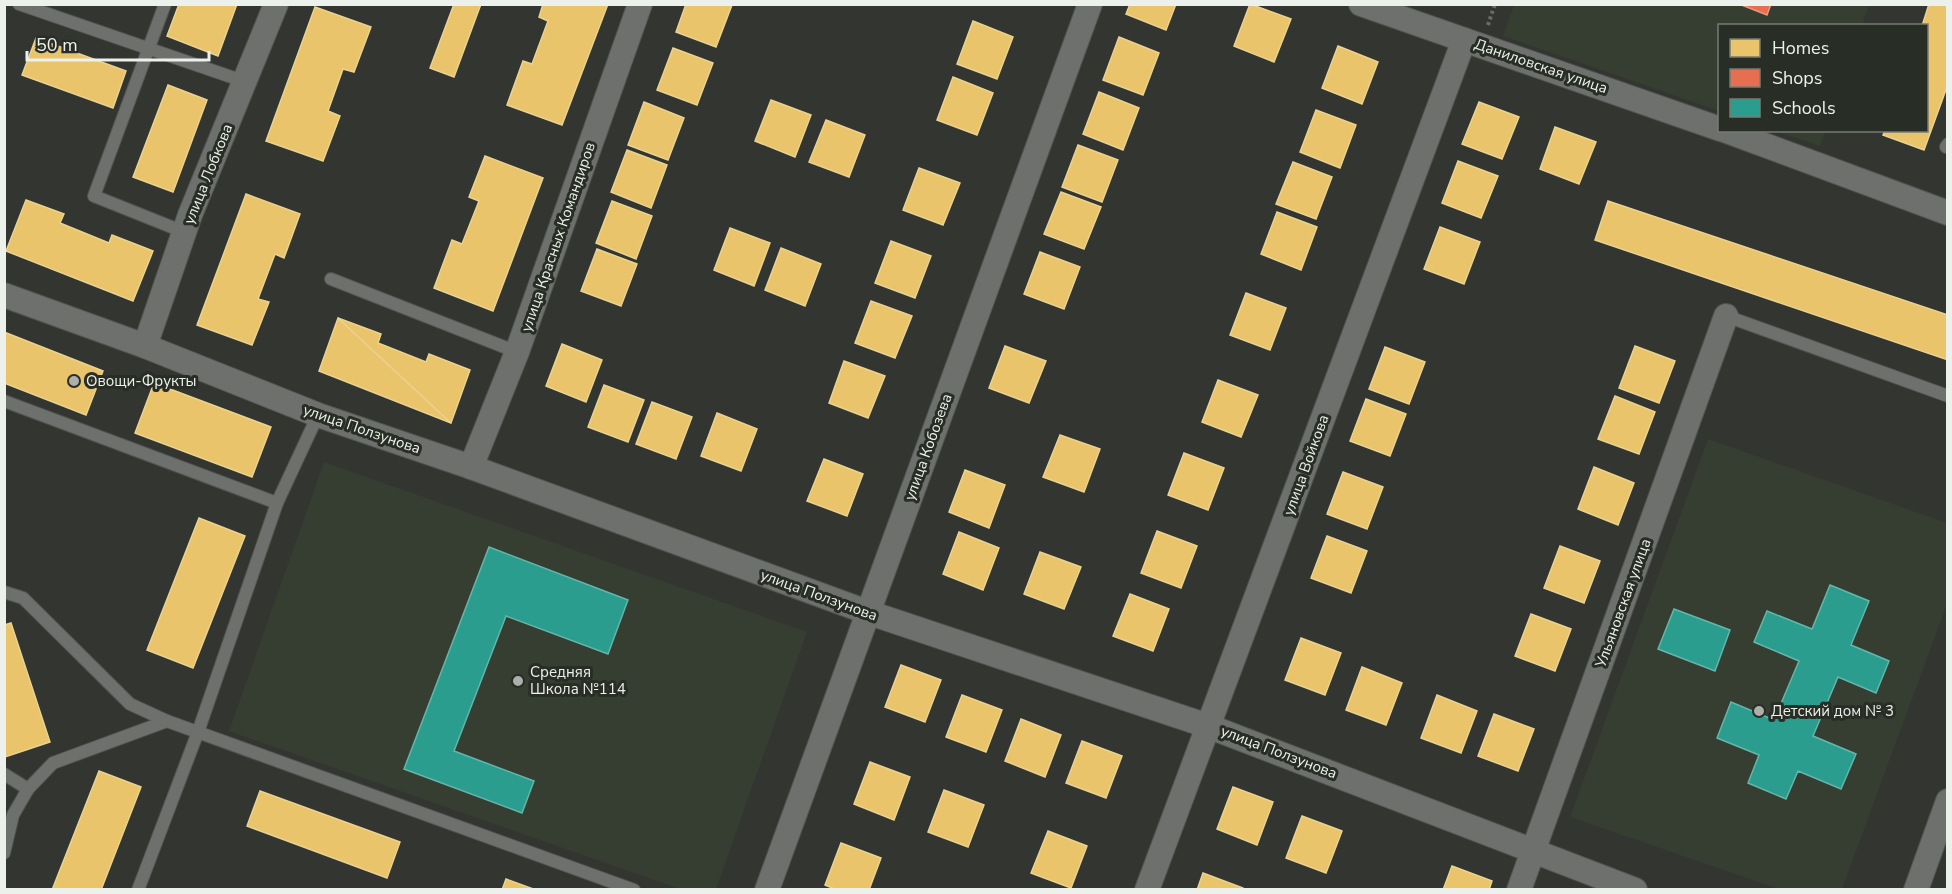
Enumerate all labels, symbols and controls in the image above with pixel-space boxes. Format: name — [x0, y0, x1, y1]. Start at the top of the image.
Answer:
scale bar — [27, 24, 208, 62]
legend — [1718, 24, 1928, 132]
text: 50 m — [36, 33, 78, 57]
street label: Даниловская улица — [1472, 34, 1610, 98]
text: Homes — [1772, 36, 1829, 60]
text: Shops — [1772, 66, 1822, 90]
text: Schools — [1772, 96, 1836, 120]
street label: улица Лобкова — [179, 121, 237, 227]
street label: улица Красных Командиров — [516, 140, 600, 334]
place label: Овощи-Фрукты — [86, 371, 197, 391]
marker: Овощи-Фрукты — [67, 374, 81, 388]
street label: улица Кобозева — [899, 391, 957, 503]
street label: улица Ползунова — [301, 400, 423, 458]
street label: улица Войкова — [1279, 412, 1333, 518]
street label: Ульяновская улица — [1590, 536, 1656, 671]
street label: улица Ползунова — [758, 565, 880, 625]
place label: Средняя Школа №114 — [530, 662, 626, 699]
marker: Средняя Школа №114 — [511, 674, 525, 688]
place label: Детский дом № 3 — [1771, 701, 1894, 721]
marker: Детский дом № 3 — [1752, 704, 1766, 718]
street label: улица Ползунова — [1218, 721, 1340, 783]

